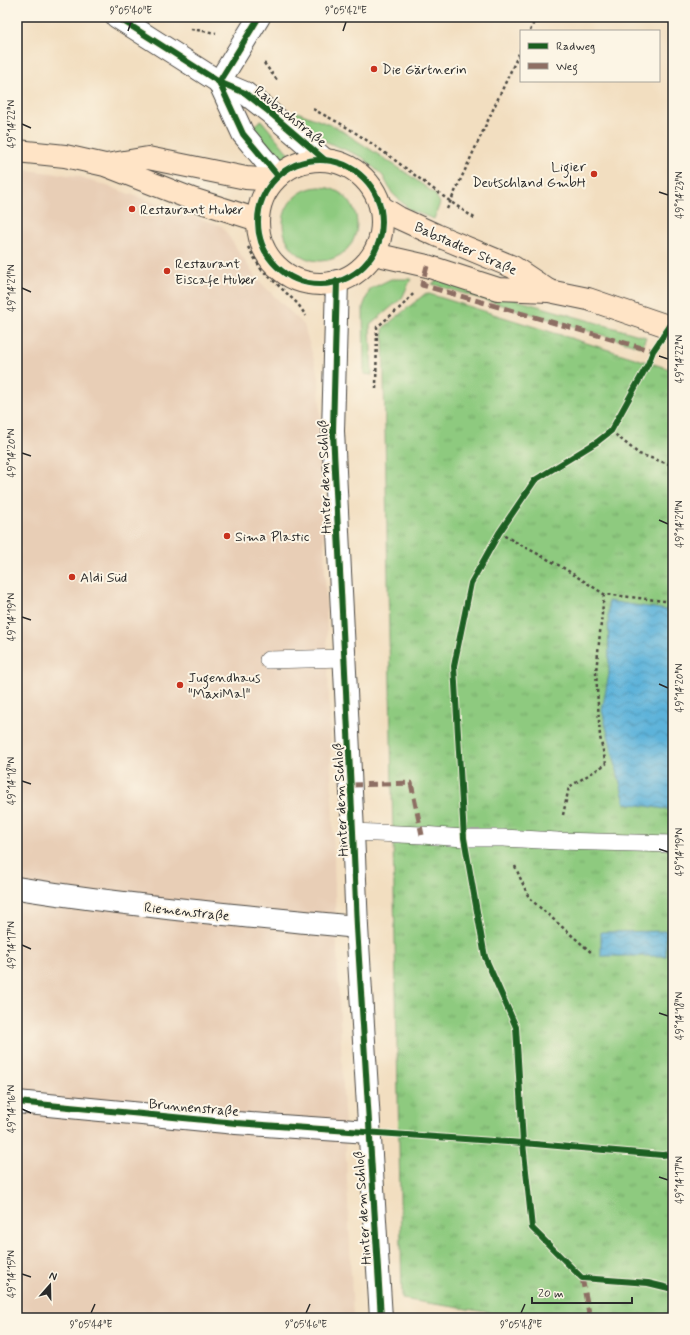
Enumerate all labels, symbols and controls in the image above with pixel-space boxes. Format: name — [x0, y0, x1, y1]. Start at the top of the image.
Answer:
text: 9°05'40"E — [110, 4, 152, 18]
text: 9°05'42"E — [325, 4, 367, 18]
legend — [520, 30, 660, 82]
text: Radweg — [556, 39, 595, 55]
text: Weg — [556, 59, 578, 76]
place label: Die Gärtnerin — [382, 61, 467, 79]
marker: Die Gärtnerin — [369, 64, 379, 74]
street label: Raubachstraße — [250, 82, 330, 152]
text: 49°14'22"N — [5, 100, 19, 148]
place label: Ligier Deutschland GmbH — [472, 158, 586, 192]
marker: Ligier Deutschland GmbH — [589, 169, 599, 179]
text: 49°14'23"N — [673, 171, 687, 219]
place label: Restaurant Huber — [140, 201, 244, 219]
marker: Restaurant Huber — [127, 204, 137, 214]
street label: Babstadter Straße — [411, 218, 520, 280]
place label: Restaurant Eiscafe Huber — [175, 255, 257, 289]
text: 49°14'21"N — [5, 264, 19, 312]
marker: Restaurant Eiscafe Huber — [162, 266, 172, 276]
text: 49°14'22"N — [673, 335, 687, 383]
street label: Hinter dem Schloß — [314, 419, 336, 534]
text: 49°14'20"N — [5, 428, 19, 477]
text: 49°14'21"N — [673, 500, 687, 548]
place label: Sima Plastic — [235, 528, 310, 546]
marker: Sima Plastic — [222, 531, 232, 541]
place label: Aldi Süd — [80, 569, 127, 587]
marker: Aldi Süd — [67, 572, 77, 582]
text: 49°14'19"N — [5, 592, 19, 641]
text: 49°14'20"N — [673, 663, 687, 712]
place label: Jugendhaus "MaxiMal" — [188, 669, 261, 703]
marker: Jugendhaus "MaxiMal" — [175, 680, 185, 690]
street label: Hinter dem Schloß — [329, 742, 353, 857]
text: 49°14'18"N — [5, 757, 19, 805]
text: 49°14'19"N — [673, 827, 687, 876]
street label: Riemenstraße — [143, 899, 231, 925]
text: 49°14'17"N — [5, 921, 19, 969]
text: 49°14'18"N — [673, 992, 687, 1040]
text: 49°14'16"N — [5, 1085, 19, 1133]
street label: Brunnenstraße — [148, 1095, 240, 1121]
street label: Hinter dem Schloß — [350, 1150, 376, 1265]
text: 49°14'17"N — [673, 1156, 687, 1204]
text: 49°14'15"N — [5, 1250, 19, 1298]
north arrow — [30, 1265, 70, 1305]
text: N — [47, 1269, 59, 1284]
scale bar — [532, 1279, 632, 1305]
text: 20 m — [538, 1286, 564, 1302]
text: 9°05'44"E — [70, 1318, 113, 1332]
text: 9°05'46"E — [285, 1318, 327, 1332]
text: 9°05'48"E — [500, 1318, 542, 1332]

